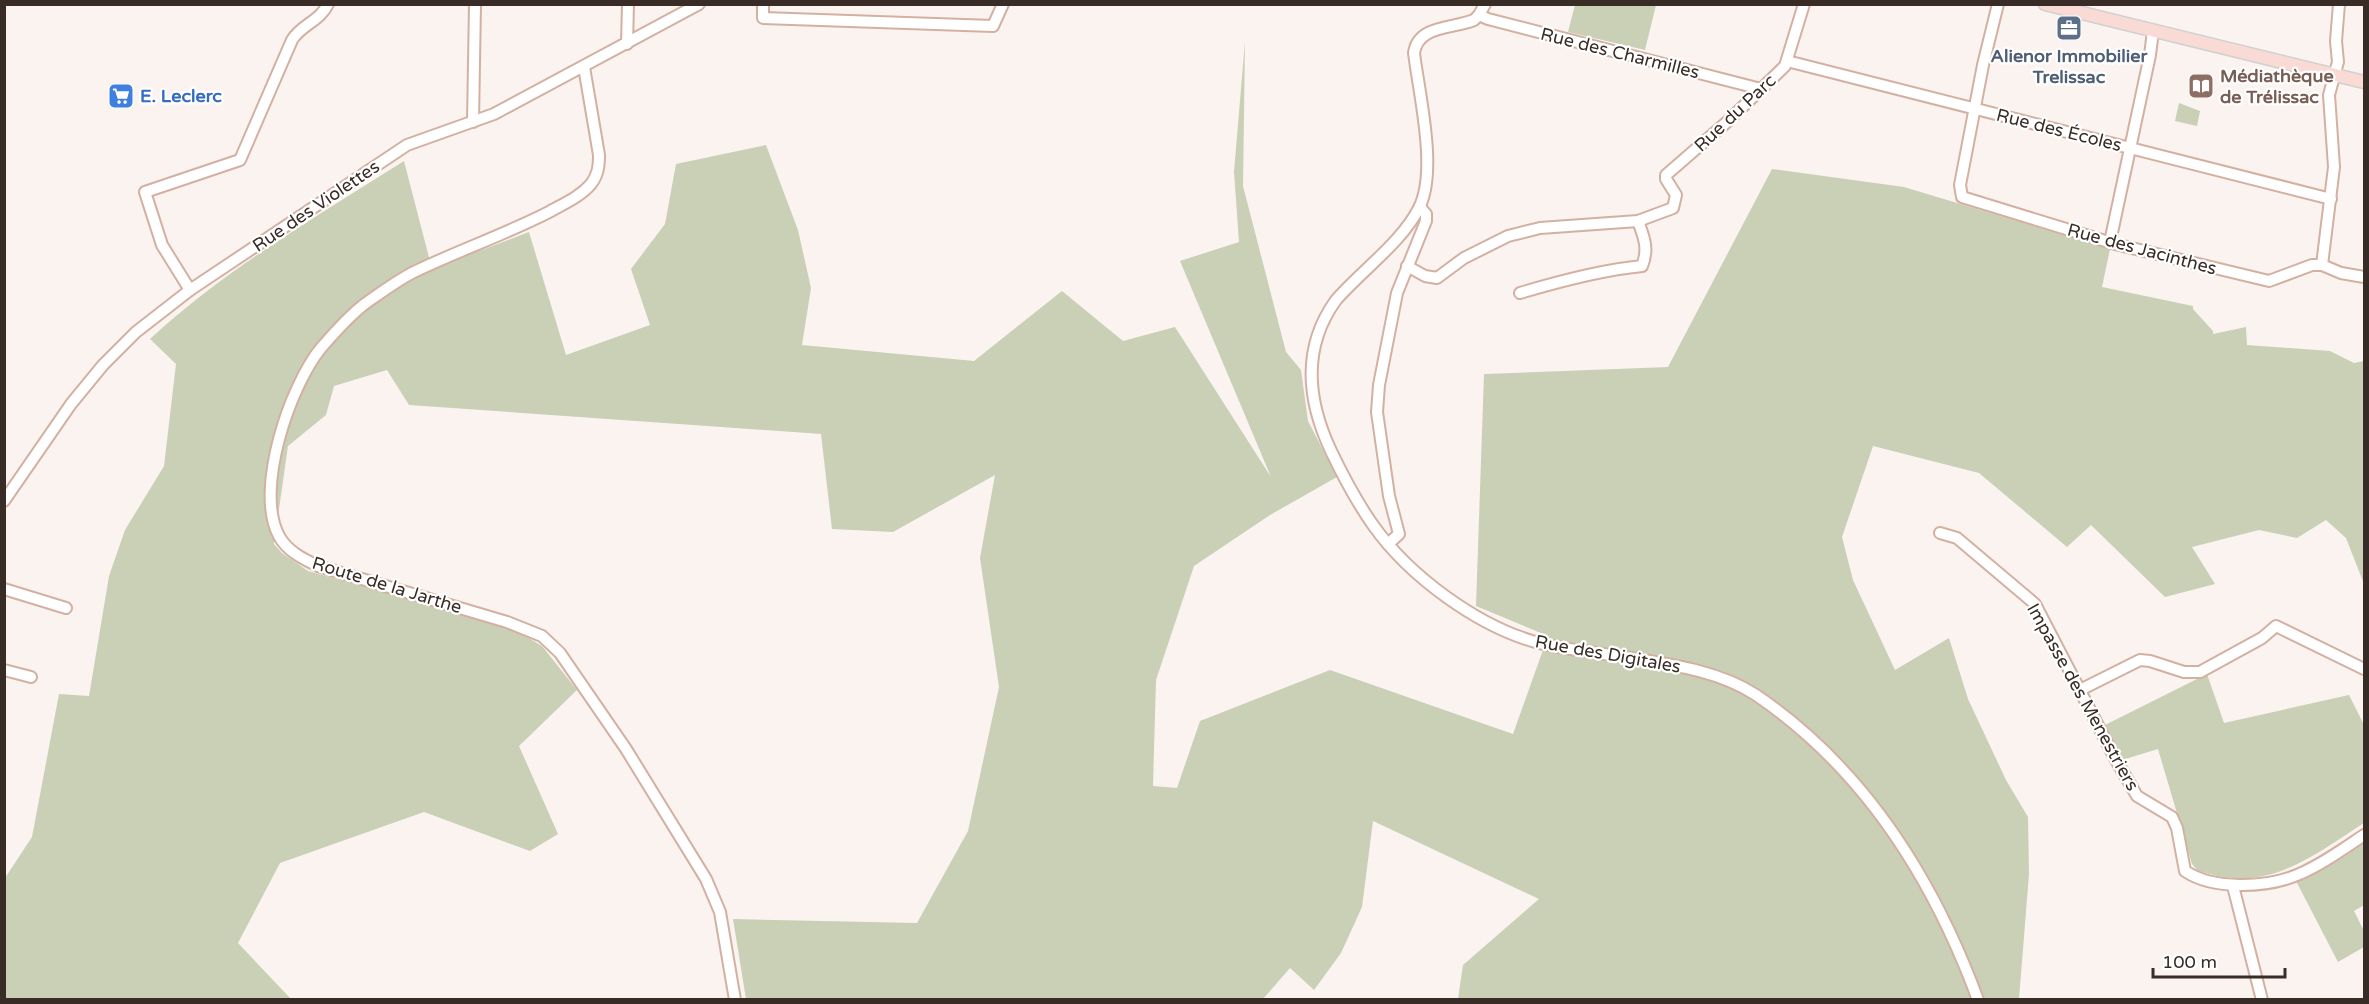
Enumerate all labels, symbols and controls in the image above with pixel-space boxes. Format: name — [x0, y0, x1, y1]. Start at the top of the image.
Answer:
office icon: Alienor Immobilier Trelissac — [2054, 13, 2084, 43]
street label: Rue des Charmilles — [1538, 23, 1702, 83]
place label: Alienor Immobilier Trelissac — [1991, 45, 2148, 88]
place label: Médiathèque de Trélissac — [2220, 65, 2334, 108]
street label: Rue du Parc — [1690, 70, 1780, 156]
library icon: Médiathèque de Trélissac — [2186, 71, 2216, 101]
supermarket icon: E. Leclerc — [106, 81, 136, 111]
place label: E. Leclerc — [140, 85, 222, 107]
street label: Rue des Écoles — [1994, 104, 2124, 156]
street label: Rue des Violettes — [248, 155, 384, 257]
street label: Rue des Jacinthes — [2065, 219, 2219, 279]
street label: Route de la Jarthe — [310, 552, 464, 618]
street label: Impasse des Menestriers — [2022, 599, 2144, 795]
street label: Rue des Digitales — [1533, 630, 1683, 678]
scale bar — [2153, 941, 2285, 979]
text: 100 m — [2162, 951, 2217, 973]

